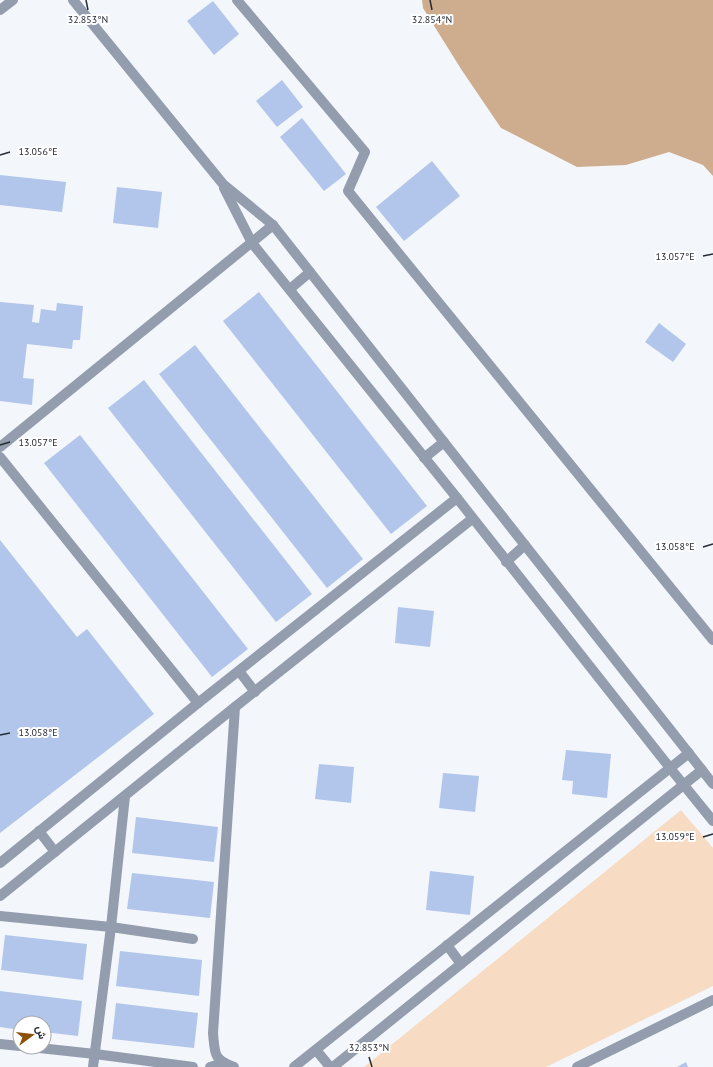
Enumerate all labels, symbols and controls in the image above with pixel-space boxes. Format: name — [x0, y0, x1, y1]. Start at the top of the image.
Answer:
text: 32.853°N — [68, 13, 108, 26]
text: 32.854°N — [412, 13, 452, 26]
text: 13.056°E — [19, 145, 58, 158]
text: 13.057°E — [656, 250, 695, 263]
text: 13.057°E — [19, 436, 58, 449]
text: 13.058°E — [656, 540, 695, 553]
text: 13.058°E — [19, 726, 58, 739]
text: 13.059°E — [656, 830, 695, 843]
north arrow — [12, 1015, 52, 1055]
text: ش — [33, 1024, 50, 1041]
text: 32.853°N — [349, 1041, 389, 1054]

